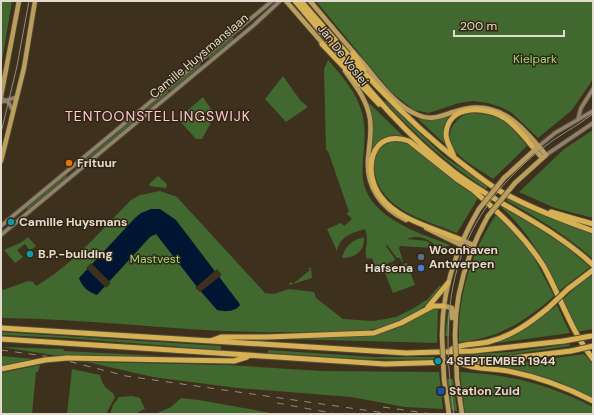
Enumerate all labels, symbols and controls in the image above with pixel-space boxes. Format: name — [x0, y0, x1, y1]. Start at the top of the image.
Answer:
street label: Camille Huysmanslaan — [146, 10, 252, 102]
scale bar — [454, 12, 564, 38]
text: 200 m — [460, 18, 497, 34]
street label: Jan De Voslei — [314, 21, 372, 89]
park label: Kielpark — [513, 51, 557, 67]
district label: TENTOONSTELLINGSWIJK — [65, 107, 251, 125]
place label: Frituur — [77, 155, 117, 171]
marker: Frituur — [64, 158, 74, 168]
place label: Camille Huysmans — [19, 214, 127, 230]
marker: Camille Huysmans — [6, 217, 16, 227]
place label: Woonhaven Antwerpen — [429, 242, 498, 272]
place label: B.P.-building — [38, 246, 113, 262]
marker: B.P.-building — [25, 249, 35, 259]
park label: Mastvest — [130, 251, 180, 267]
marker: Woonhaven Antwerpen — [416, 252, 426, 262]
place label: Hafsena — [365, 260, 413, 276]
marker: Hafsena — [416, 263, 426, 273]
place label: 4 SEPTEMBER 1944 — [446, 353, 556, 369]
marker: 4 SEPTEMBER 1944 — [433, 356, 443, 366]
place label: Station Zuid — [449, 383, 520, 399]
marker: Station Zuid — [436, 386, 446, 396]

